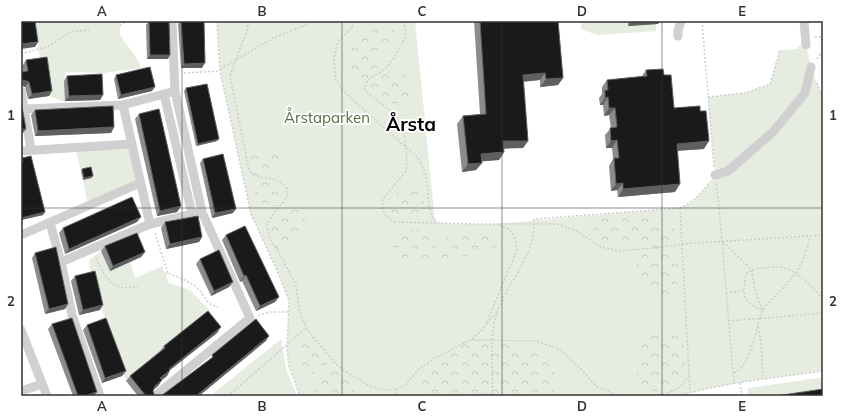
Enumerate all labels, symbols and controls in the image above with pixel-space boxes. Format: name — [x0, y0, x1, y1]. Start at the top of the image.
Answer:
text: A — [97, 3, 107, 19]
text: B — [258, 3, 267, 19]
text: C — [418, 3, 427, 19]
text: D — [577, 3, 587, 19]
text: E — [738, 3, 746, 19]
text: 1 — [7, 107, 15, 123]
park label: Årstaparken — [284, 107, 370, 127]
text: 1 — [829, 107, 837, 123]
district label: Årsta — [386, 112, 436, 136]
text: 2 — [7, 293, 15, 309]
text: 2 — [829, 293, 837, 309]
text: A — [97, 398, 107, 414]
text: B — [258, 398, 267, 414]
text: C — [418, 398, 427, 414]
text: D — [577, 398, 587, 414]
text: E — [738, 398, 746, 414]

